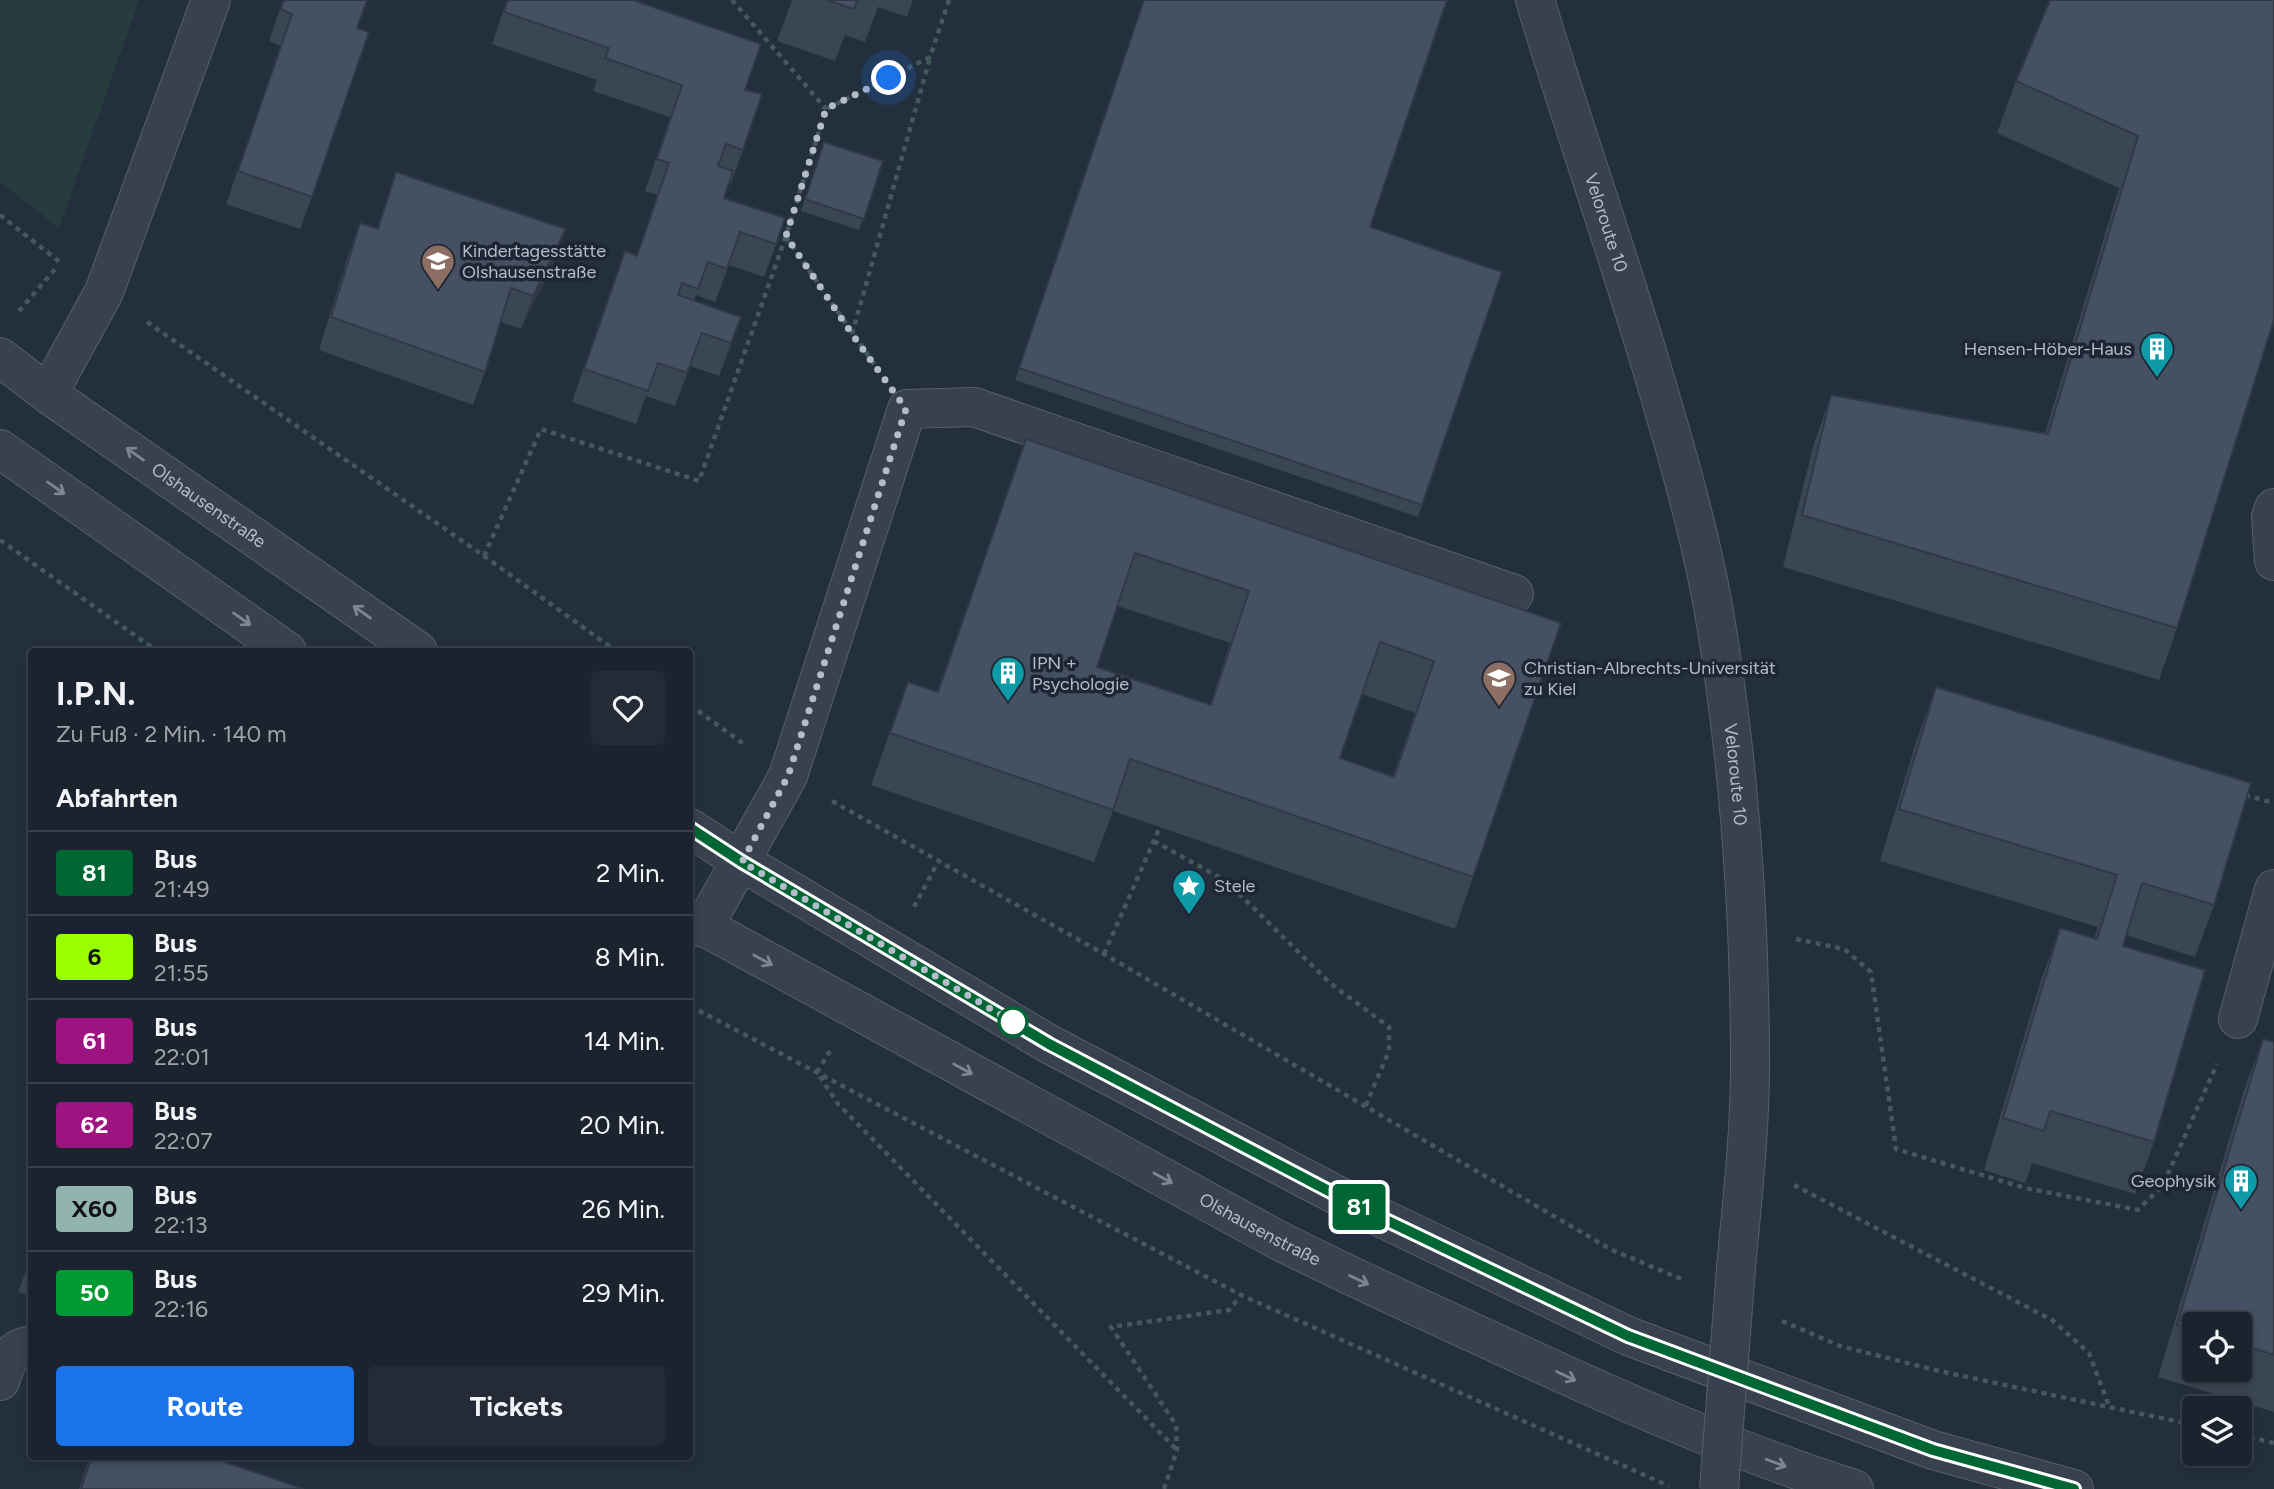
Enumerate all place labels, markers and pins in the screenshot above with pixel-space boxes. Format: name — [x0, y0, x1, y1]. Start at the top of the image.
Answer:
place label: Kindertagesstätte Olshausenstraße — [462, 240, 606, 283]
school or university icon: Kindertagesstätte Olshausenstraße — [419, 242, 457, 291]
building icon: Hensen-Höber-Haus — [2138, 330, 2176, 379]
place label: Hensen-Höber-Haus — [1964, 338, 2132, 360]
place label: IPN + Psychologie — [1032, 652, 1129, 695]
building icon: IPN + Psychologie — [989, 654, 1027, 703]
place label: Christian-Albrechts-Universität zu Kiel — [1524, 657, 1776, 700]
school or university icon: Christian-Albrechts-Universität zu Kiel — [1480, 659, 1518, 708]
place icon: Stele — [1170, 867, 1208, 916]
place label: Stele — [1214, 875, 1256, 897]
unlabelled marker — [998, 1007, 1028, 1037]
building icon: Geophysik — [2222, 1162, 2260, 1211]
place label: Geophysik — [2131, 1170, 2216, 1192]

